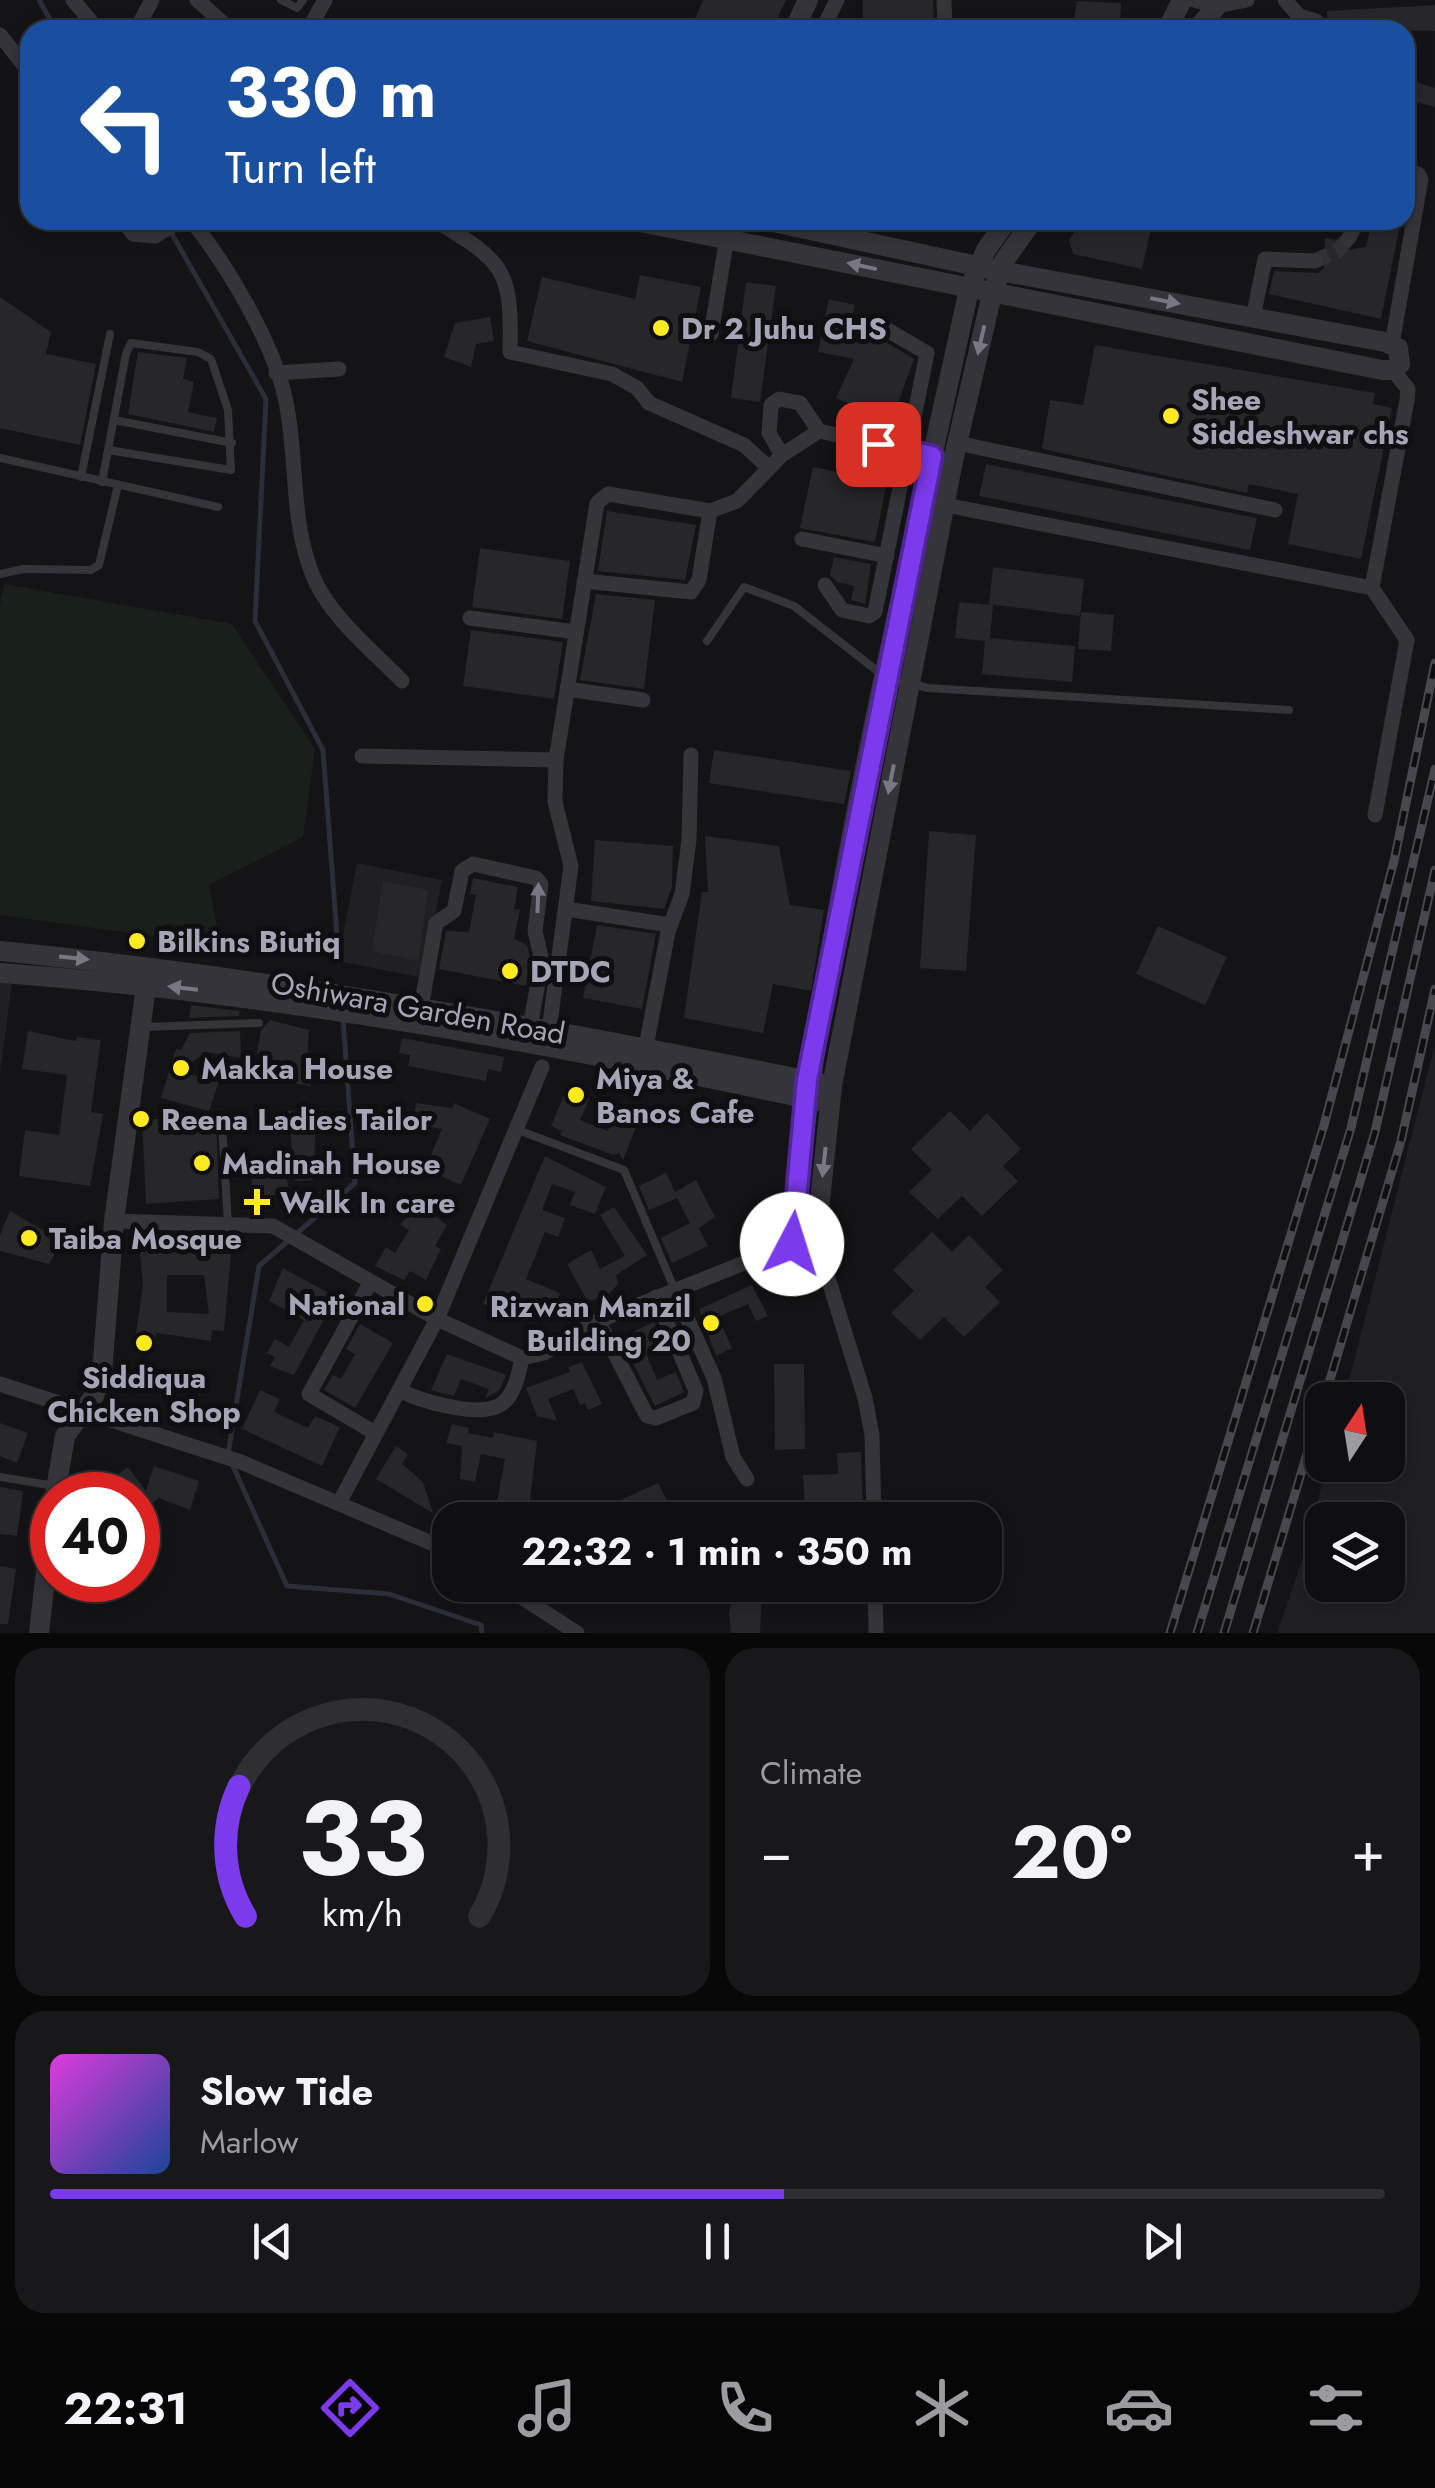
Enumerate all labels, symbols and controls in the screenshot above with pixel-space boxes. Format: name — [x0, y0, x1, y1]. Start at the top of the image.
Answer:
text: 330 m — [225, 42, 437, 143]
icon: left — [60, 60, 190, 190]
text: Turn left — [225, 135, 376, 200]
one-way arrow — [846, 258, 877, 273]
one-way arrow — [1150, 294, 1181, 309]
place label: Dr 2 Juhu CHS — [681, 307, 887, 350]
marker: Dr 2 Juhu CHS — [650, 317, 672, 339]
one-way arrow — [973, 325, 988, 356]
place label: Shee Siddeshwar chs — [1191, 378, 1409, 455]
pin — [836, 402, 921, 487]
marker: Shee Siddeshwar chs — [1160, 405, 1182, 427]
icon: arrive — [851, 417, 906, 472]
one-way arrow — [882, 763, 898, 794]
one-way arrow — [531, 882, 547, 913]
place label: Bilkins Biutiq — [157, 920, 341, 963]
marker: Bilkins Biutiq — [126, 930, 148, 952]
one-way arrow — [59, 950, 91, 966]
place label: DTDC — [530, 950, 611, 993]
marker: DTDC — [499, 960, 521, 982]
street label: Oshiwara Garden Road — [268, 961, 568, 1055]
one-way arrow — [167, 980, 198, 996]
place label: Makka House — [201, 1047, 393, 1090]
marker: Makka House — [170, 1057, 192, 1079]
place label: Miya & Banos Cafe — [596, 1057, 754, 1134]
marker: Miya & Banos Cafe — [565, 1084, 587, 1106]
place label: Reena Ladies Tailor — [161, 1098, 433, 1141]
marker: Reena Ladies Tailor — [130, 1108, 152, 1130]
place label: Madinah House — [222, 1142, 441, 1185]
one-way arrow — [816, 1147, 832, 1179]
marker: Madinah House — [191, 1152, 213, 1174]
place label: Walk In care — [280, 1181, 455, 1224]
marker: Walk In care — [244, 1189, 270, 1215]
position arrow — [740, 1192, 844, 1296]
place label: Taiba Mosque — [49, 1217, 242, 1260]
marker: Taiba Mosque — [18, 1227, 40, 1249]
place label: National — [288, 1283, 405, 1326]
place label: Rizwan Manzil Building 20 — [490, 1285, 691, 1362]
marker: National — [414, 1293, 436, 1315]
marker: Rizwan Manzil Building 20 — [700, 1312, 722, 1334]
marker: Siddiqua Chicken Shop — [133, 1332, 155, 1354]
place label: Siddiqua Chicken Shop — [47, 1356, 241, 1433]
north arrow — [1305, 1382, 1405, 1482]
map controls — [1305, 1382, 1405, 1602]
speed limit sign: 40 — [30, 1472, 160, 1602]
button: layers — [1305, 1502, 1405, 1602]
text: 22:32 · 1 min · 350 m — [522, 1524, 912, 1579]
text: Climate — [760, 1750, 862, 1796]
text: 33 — [298, 1763, 427, 1913]
text: 20° — [1011, 1798, 1132, 1906]
text: − — [760, 1812, 792, 1892]
text: + — [1351, 1812, 1385, 1892]
text: km/h — [322, 1888, 403, 1939]
text: Slow Tide — [200, 2064, 373, 2119]
text: Marlow — [200, 2119, 298, 2165]
icon: previous — [245, 2214, 300, 2269]
icon: pause — [690, 2214, 745, 2269]
icon: next — [1135, 2214, 1190, 2269]
icon: directions — [315, 2373, 385, 2443]
icon: music — [512, 2373, 582, 2443]
icon: phone — [710, 2373, 780, 2443]
icon: climate — [907, 2373, 977, 2443]
icon: car — [1104, 2373, 1174, 2443]
icon: filters — [1301, 2373, 1371, 2443]
text: 22:31 — [64, 2376, 188, 2441]

